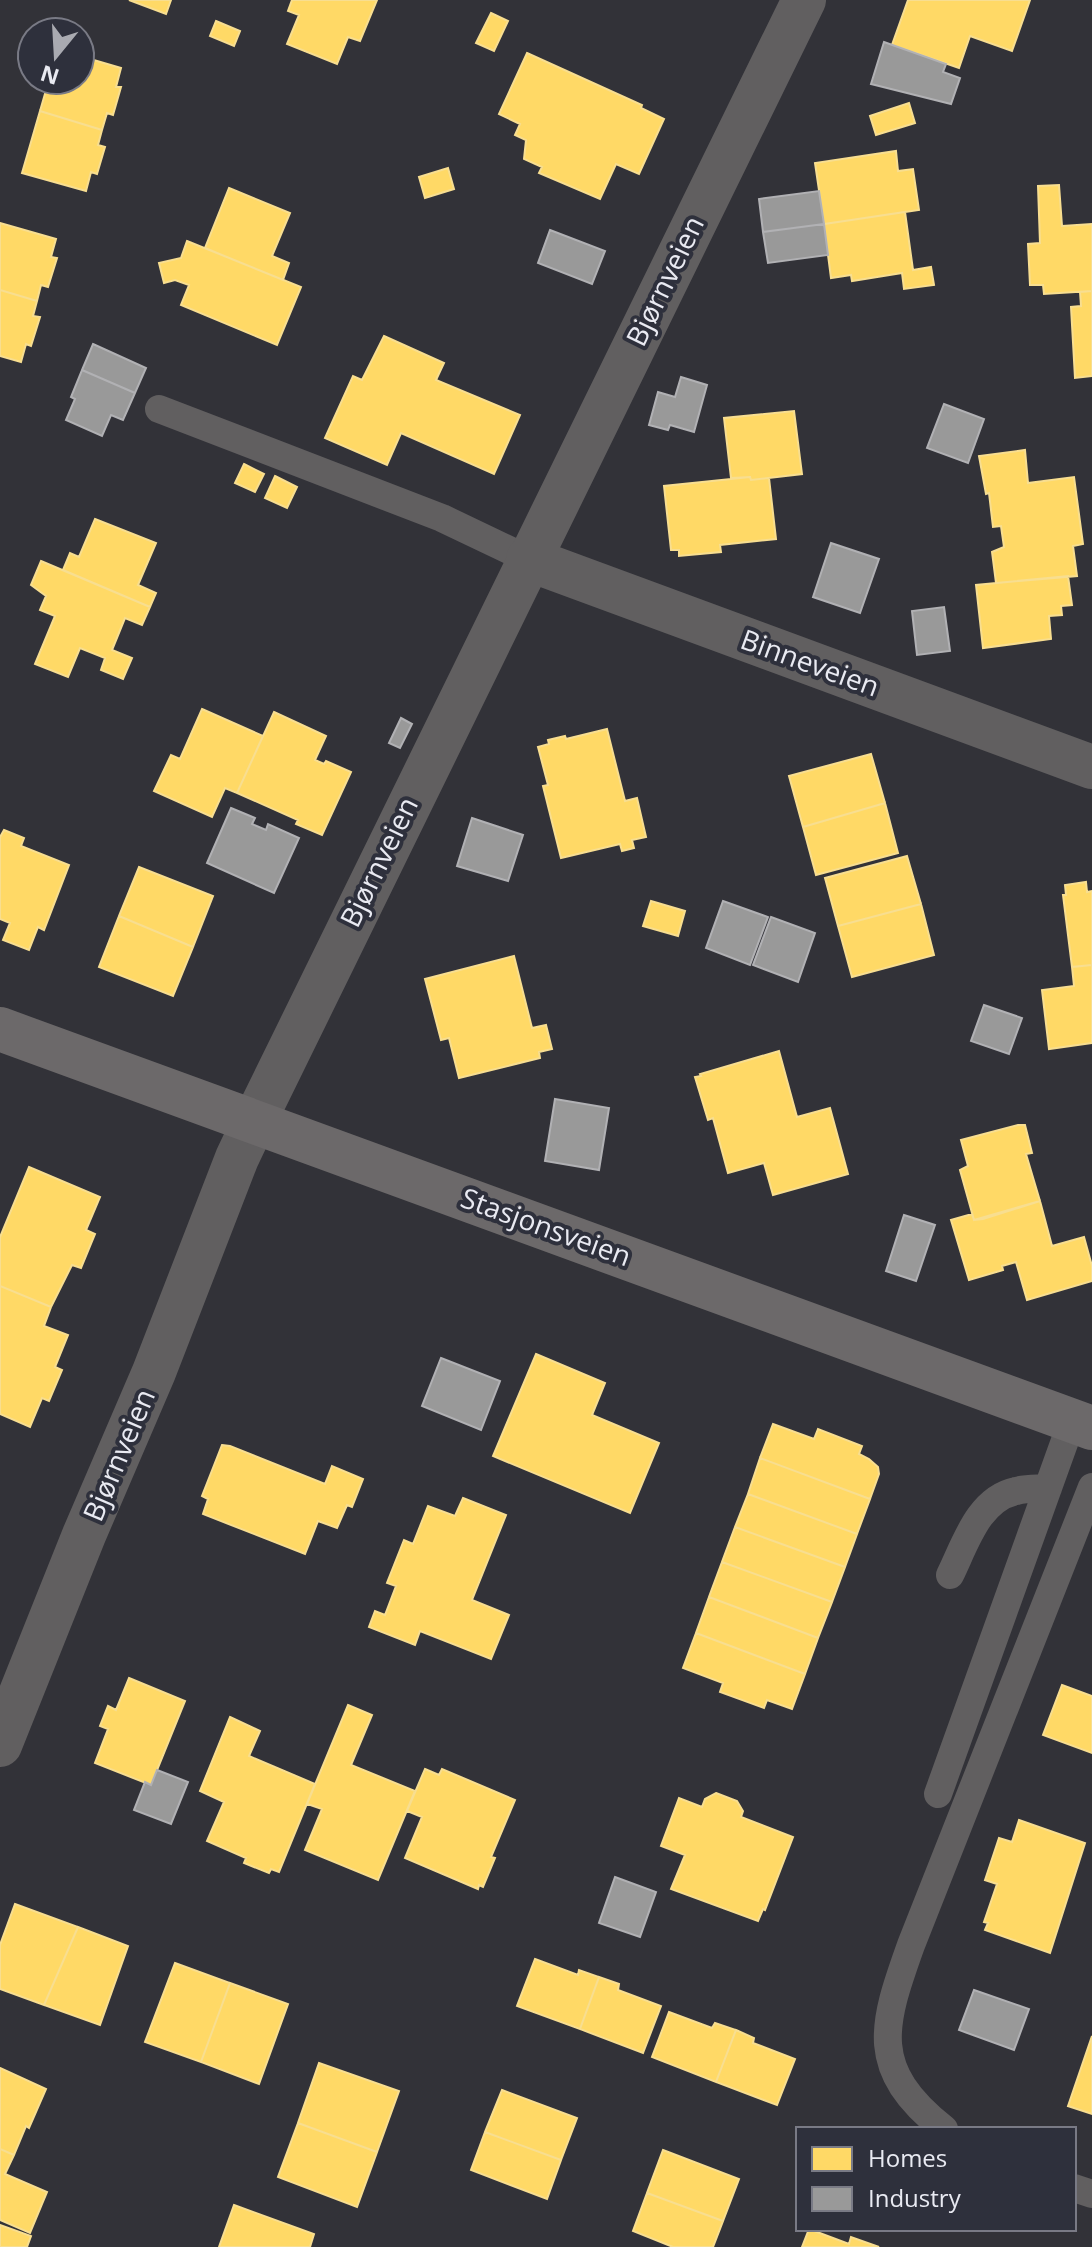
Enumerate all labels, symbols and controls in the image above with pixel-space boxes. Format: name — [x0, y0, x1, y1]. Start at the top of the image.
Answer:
north arrow — [16, 16, 96, 96]
text: N — [36, 59, 63, 93]
street label: Bjørnveien — [616, 209, 712, 352]
street label: Binneveien — [736, 619, 885, 705]
street label: Bjørnveien — [330, 790, 426, 933]
street label: Stasjonsveien — [456, 1178, 637, 1274]
street label: Bjørnveien — [73, 1383, 163, 1527]
legend — [796, 2127, 1076, 2231]
text: Homes — [868, 2141, 947, 2174]
text: Industry — [868, 2181, 962, 2214]

